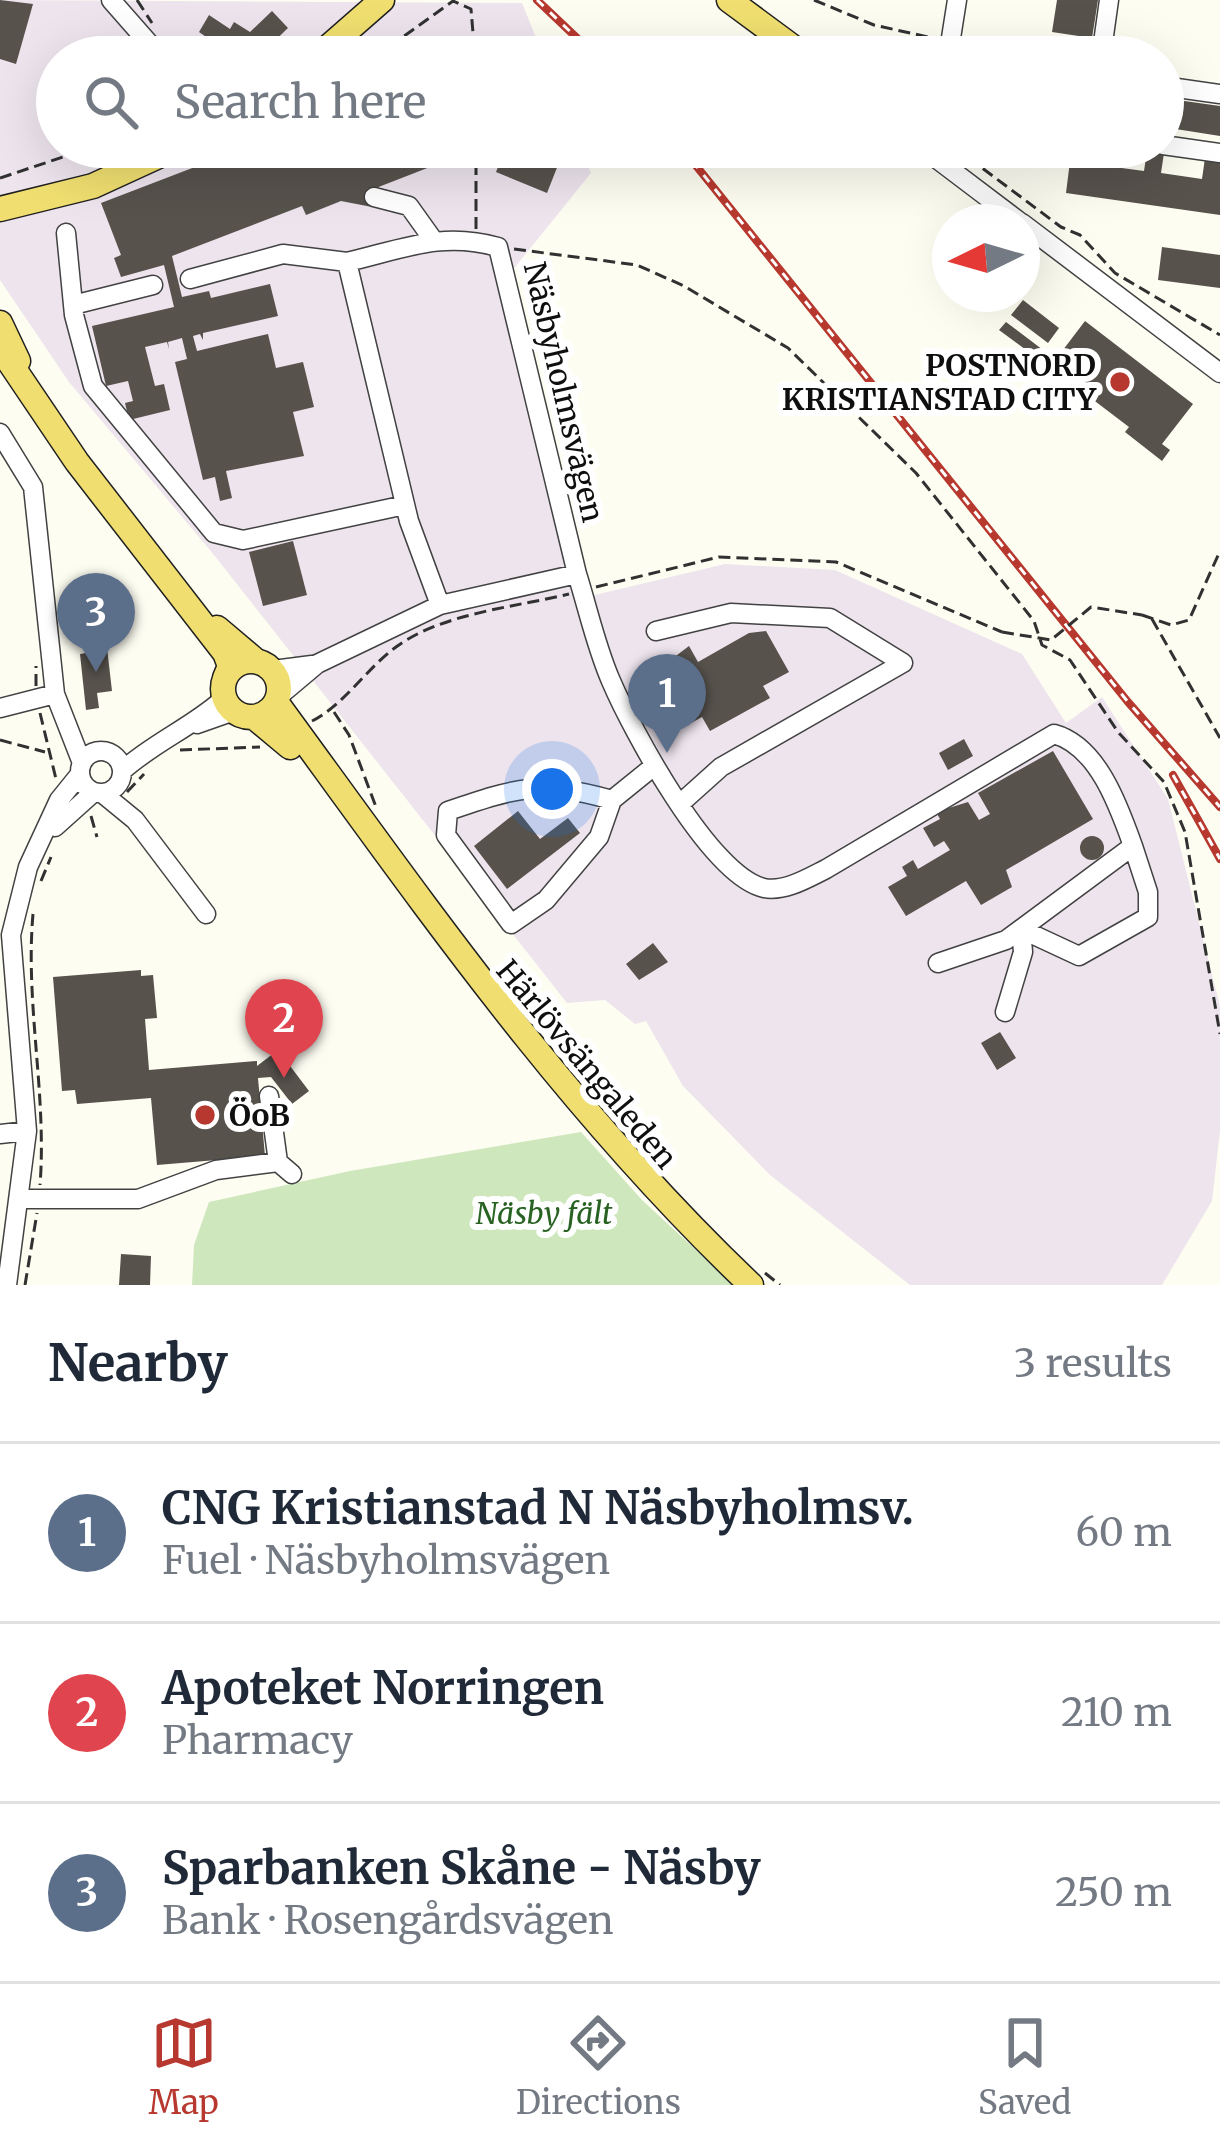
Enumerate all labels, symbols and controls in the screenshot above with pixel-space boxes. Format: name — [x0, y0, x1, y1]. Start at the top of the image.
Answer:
search box — [36, 36, 1184, 168]
icon: search — [78, 69, 144, 135]
text: Search here — [174, 74, 426, 130]
north arrow — [932, 204, 1040, 312]
street label: Näsbyholmsvägen — [516, 258, 612, 526]
place label: POSTNORD KRISTIANSTAD CITY — [782, 346, 1098, 418]
marker: POSTNORD KRISTIANSTAD CITY — [1107, 369, 1133, 395]
pin: 3 — [57, 573, 135, 672]
pin: 1 — [628, 654, 706, 753]
your location — [522, 759, 582, 819]
street label: Härlövsängaleden — [489, 952, 685, 1176]
pin: 2 — [245, 979, 323, 1078]
place label: ÖoB — [229, 1096, 290, 1134]
marker: ÖoB — [192, 1102, 218, 1128]
park label: Näsby fält — [476, 1194, 613, 1232]
text: Nearby — [48, 1331, 228, 1395]
text: 3 results — [1014, 1339, 1172, 1388]
text: CNG Kristianstad N Näsbyholmsv. — [162, 1480, 914, 1536]
text: 1 — [78, 1508, 96, 1557]
text: 60 m — [1075, 1508, 1172, 1557]
text: Fuel · Näsbyholmsvägen — [162, 1536, 610, 1585]
text: Apoteket Norringen — [162, 1660, 604, 1716]
text: 2 — [76, 1688, 98, 1737]
text: 210 m — [1061, 1688, 1172, 1737]
text: Pharmacy — [162, 1716, 353, 1765]
text: Sparbanken Skåne - Näsby — [162, 1840, 761, 1896]
text: 3 — [76, 1868, 98, 1917]
text: 250 m — [1055, 1868, 1172, 1917]
text: Bank · Rosengårdsvägen — [162, 1896, 614, 1945]
tab: Map — [149, 2010, 219, 2123]
tab: Directions — [516, 2010, 681, 2123]
tab: Saved — [978, 2010, 1071, 2123]

